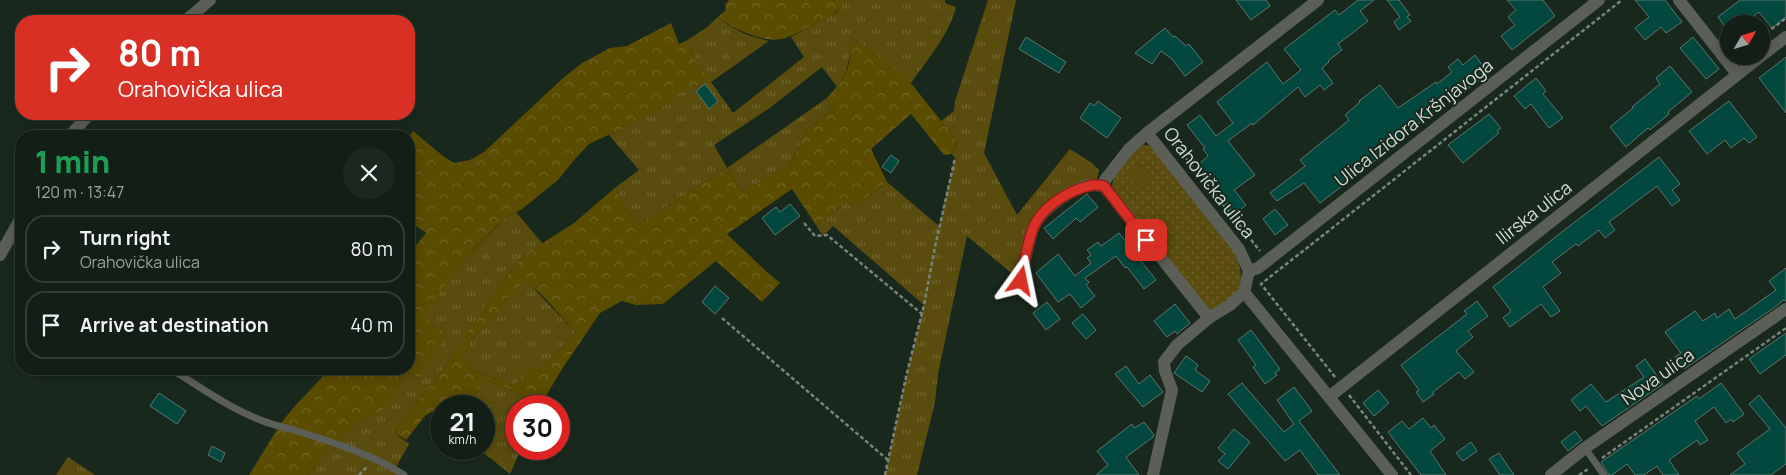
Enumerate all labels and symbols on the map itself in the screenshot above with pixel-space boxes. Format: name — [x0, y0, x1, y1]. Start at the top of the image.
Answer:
north arrow — [1720, 15, 1770, 65]
street label: Ulica Izidora Kršnjavoga — [1329, 53, 1497, 192]
street label: Orahovička ulica — [1159, 122, 1261, 243]
street label: Ilirska ulica — [1491, 175, 1576, 249]
pin — [1125, 219, 1167, 261]
position arrow — [994, 254, 1046, 306]
street label: Nova ulica — [1616, 342, 1699, 410]
speed limit sign: 30 — [505, 395, 570, 460]

